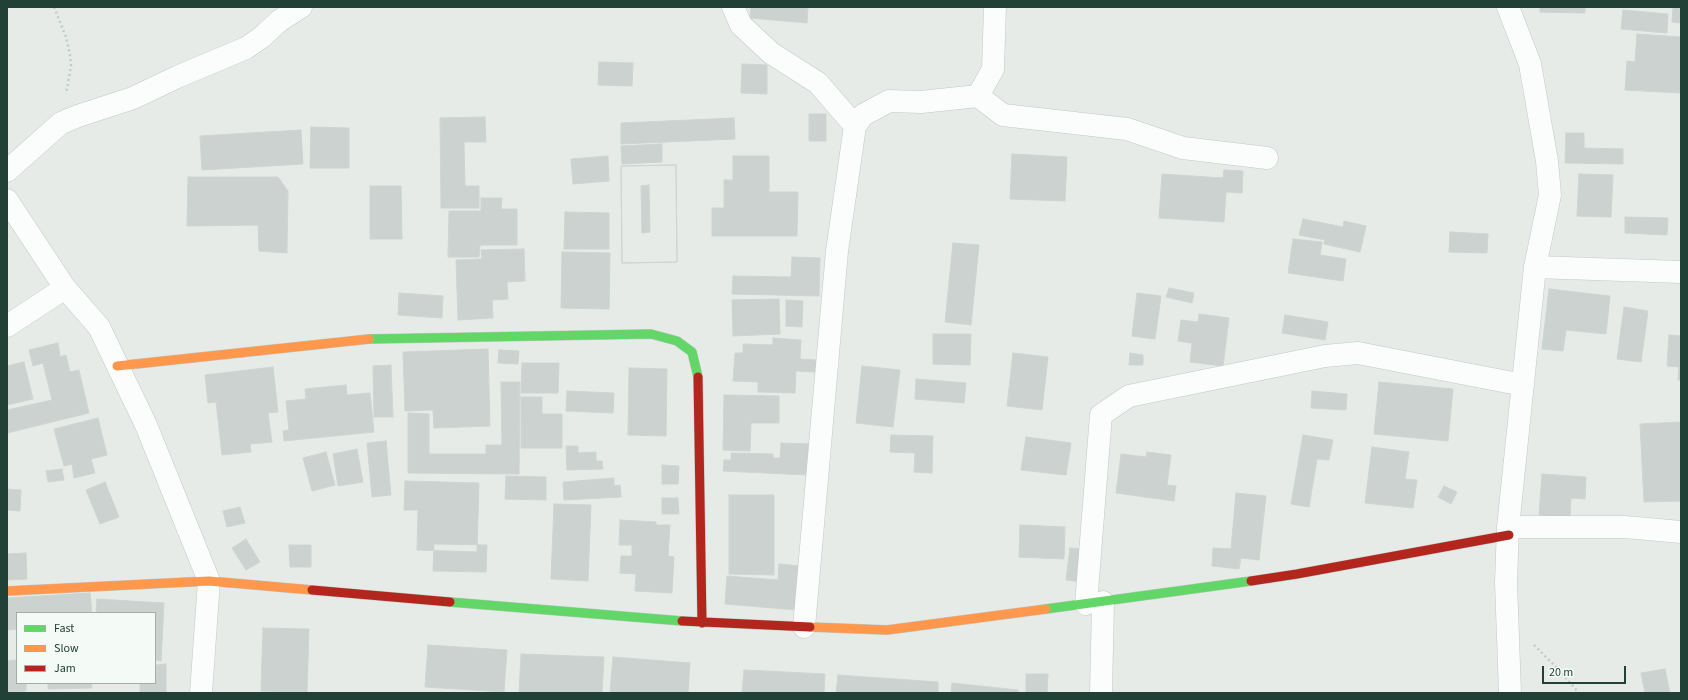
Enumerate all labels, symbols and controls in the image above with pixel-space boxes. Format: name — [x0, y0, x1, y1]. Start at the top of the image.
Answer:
legend — [16, 612, 156, 684]
text: Fast — [54, 620, 74, 637]
text: Slow — [54, 640, 79, 657]
scale bar — [1544, 658, 1628, 684]
text: Jam — [54, 660, 76, 677]
text: 20 m — [1549, 664, 1573, 681]

